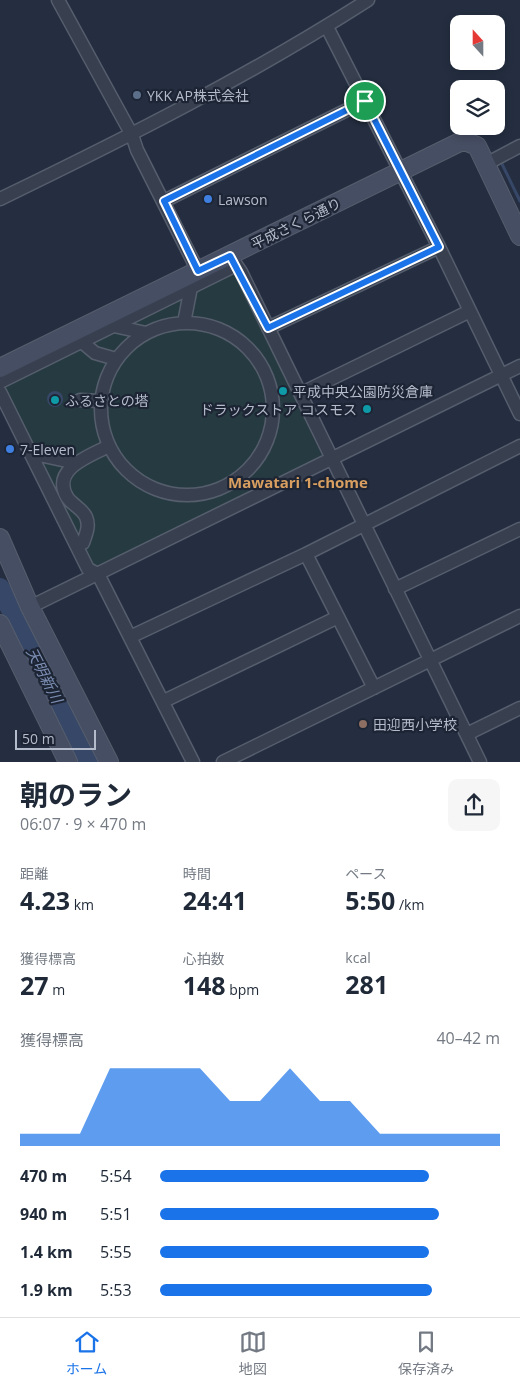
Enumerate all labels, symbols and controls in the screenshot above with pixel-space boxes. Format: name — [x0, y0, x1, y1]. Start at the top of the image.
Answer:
north arrow — [450, 15, 505, 70]
map controls — [450, 15, 505, 135]
pin — [344, 80, 386, 122]
button: layers — [450, 80, 505, 135]
place label: YKK AP株式会社 — [147, 86, 249, 105]
icon: arrive — [351, 87, 379, 115]
marker: YKK AP株式会社 — [131, 89, 143, 101]
place label: Lawson — [218, 190, 268, 209]
marker: Lawson — [202, 193, 214, 205]
street label: 平成さくら通り — [248, 193, 344, 253]
place label: 平成中央公園防災倉庫 — [293, 382, 433, 401]
marker: 平成中央公園防災倉庫 — [277, 385, 289, 397]
place label: ふるさとの塔 — [65, 391, 149, 410]
marker: ふるさとの塔 — [49, 394, 61, 406]
place label: ドラックストア コスモス — [200, 400, 357, 419]
marker: ドラックストア コスモス — [361, 403, 373, 415]
place label: 7-Eleven — [20, 440, 75, 459]
marker: 7-Eleven — [4, 443, 16, 455]
district label: Mawatari 1-chome — [228, 472, 368, 492]
water label: 天明新川 — [22, 644, 68, 708]
place label: 田迎西小学校 — [373, 715, 457, 734]
marker: 田迎西小学校 — [357, 718, 369, 730]
scale bar — [15, 727, 96, 750]
text: 50 m — [22, 729, 55, 748]
text: 朝のラン — [20, 775, 132, 813]
button: share — [448, 779, 500, 831]
text: 06:07 · 9 × 470 m — [20, 813, 146, 835]
text: 距離 — [20, 864, 48, 883]
text: 時間 — [183, 864, 211, 883]
text: ペース — [345, 864, 387, 883]
text: 4.23 — [20, 883, 70, 917]
text: 24:41 — [183, 883, 247, 917]
text: 5:50 — [345, 883, 395, 917]
text: km — [70, 895, 94, 914]
text: /km — [395, 895, 424, 914]
text: kcal — [345, 948, 371, 967]
text: 獲得標高 — [20, 949, 76, 968]
text: 心拍数 — [183, 949, 225, 968]
text: 281 — [345, 967, 388, 1001]
text: 27 — [20, 968, 49, 1002]
text: 148 — [183, 968, 226, 1002]
text: m — [49, 980, 65, 999]
text: bpm — [226, 980, 259, 999]
text: 40–42 m — [436, 1027, 500, 1049]
text: 獲得標高 — [20, 1029, 84, 1051]
text: 470 m — [20, 1165, 67, 1187]
text: 5:54 — [100, 1165, 132, 1187]
text: 940 m — [20, 1203, 67, 1225]
text: 5:51 — [100, 1203, 132, 1225]
text: 1.4 km — [20, 1241, 73, 1263]
text: 5:55 — [100, 1241, 132, 1263]
text: 1.9 km — [20, 1279, 73, 1301]
text: 5:53 — [100, 1279, 132, 1301]
tab: ホーム — [66, 1328, 107, 1378]
tab: 地図 — [239, 1328, 267, 1378]
tab: 保存済み — [398, 1328, 454, 1378]

